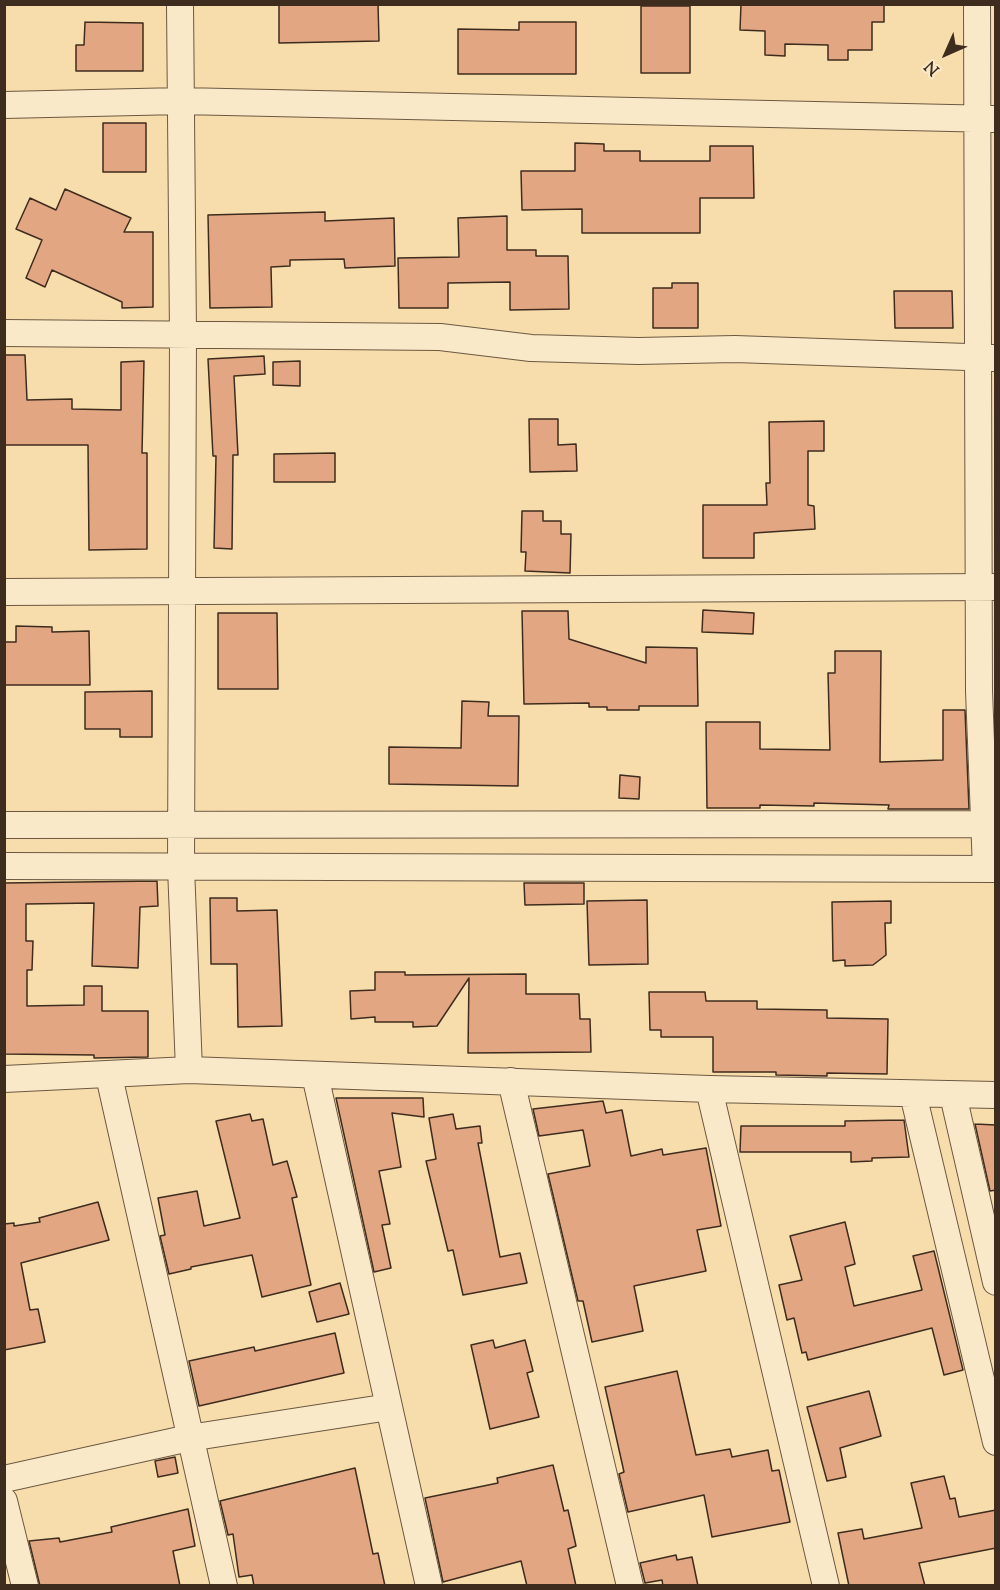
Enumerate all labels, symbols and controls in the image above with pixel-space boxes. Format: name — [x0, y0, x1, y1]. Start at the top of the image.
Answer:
north arrow — [916, 24, 976, 84]
text: N — [920, 54, 946, 80]

